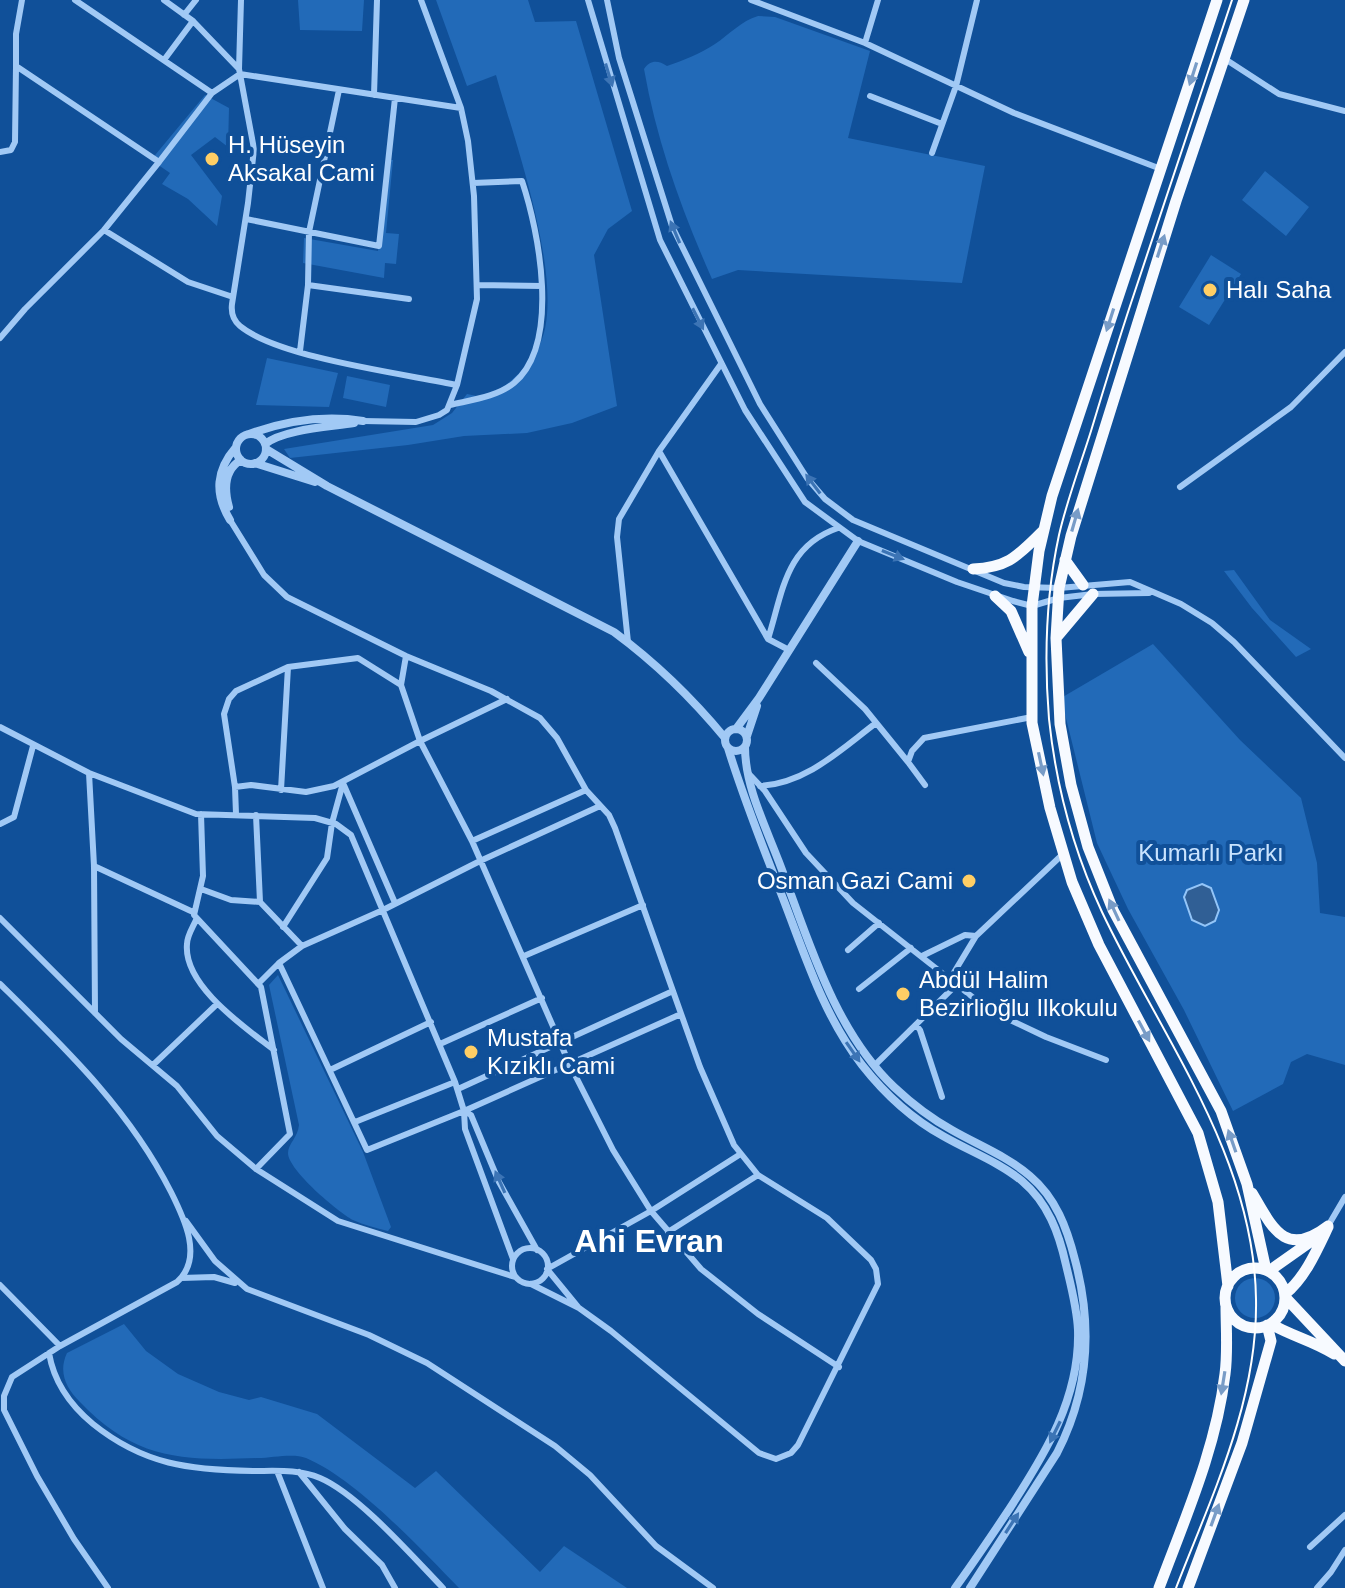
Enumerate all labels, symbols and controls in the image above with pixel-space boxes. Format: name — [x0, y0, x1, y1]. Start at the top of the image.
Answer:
one-way arrow — [1186, 62, 1198, 86]
one-way arrow — [603, 64, 616, 88]
place label: H. Hüseyin Aksakal Cami — [228, 131, 375, 186]
marker: H. Hüseyin Aksakal Cami — [203, 150, 221, 168]
one-way arrow — [668, 220, 681, 244]
one-way arrow — [1155, 233, 1168, 257]
place label: Halı Saha — [1226, 276, 1332, 303]
marker: Halı Saha — [1201, 281, 1219, 299]
one-way arrow — [691, 307, 705, 330]
one-way arrow — [1103, 309, 1115, 333]
one-way arrow — [805, 474, 821, 494]
one-way arrow — [1069, 508, 1082, 532]
one-way arrow — [881, 549, 905, 562]
one-way arrow — [1035, 752, 1047, 777]
park label: Kumarlı Parkı — [1138, 839, 1284, 866]
place label: Osman Gazi Cami — [757, 867, 953, 894]
marker: Osman Gazi Cami — [960, 872, 978, 890]
one-way arrow — [1107, 898, 1121, 921]
place label: Abdül Halim Bezirlioğlu Ilkokulu — [919, 966, 1118, 1021]
marker: Abdül Halim Bezirlioğlu Ilkokulu — [894, 985, 912, 1003]
one-way arrow — [1138, 1020, 1151, 1043]
place label: Mustafa Kızıklı Cami — [487, 1024, 615, 1079]
one-way arrow — [845, 1042, 860, 1063]
marker: Mustafa Kızıklı Cami — [462, 1043, 480, 1061]
one-way arrow — [1225, 1129, 1238, 1153]
one-way arrow — [493, 1170, 506, 1194]
district label: Ahi Evran — [574, 1223, 724, 1259]
one-way arrow — [1216, 1371, 1229, 1396]
one-way arrow — [1048, 1420, 1062, 1444]
one-way arrow — [1209, 1503, 1222, 1527]
one-way arrow — [1005, 1512, 1020, 1533]

